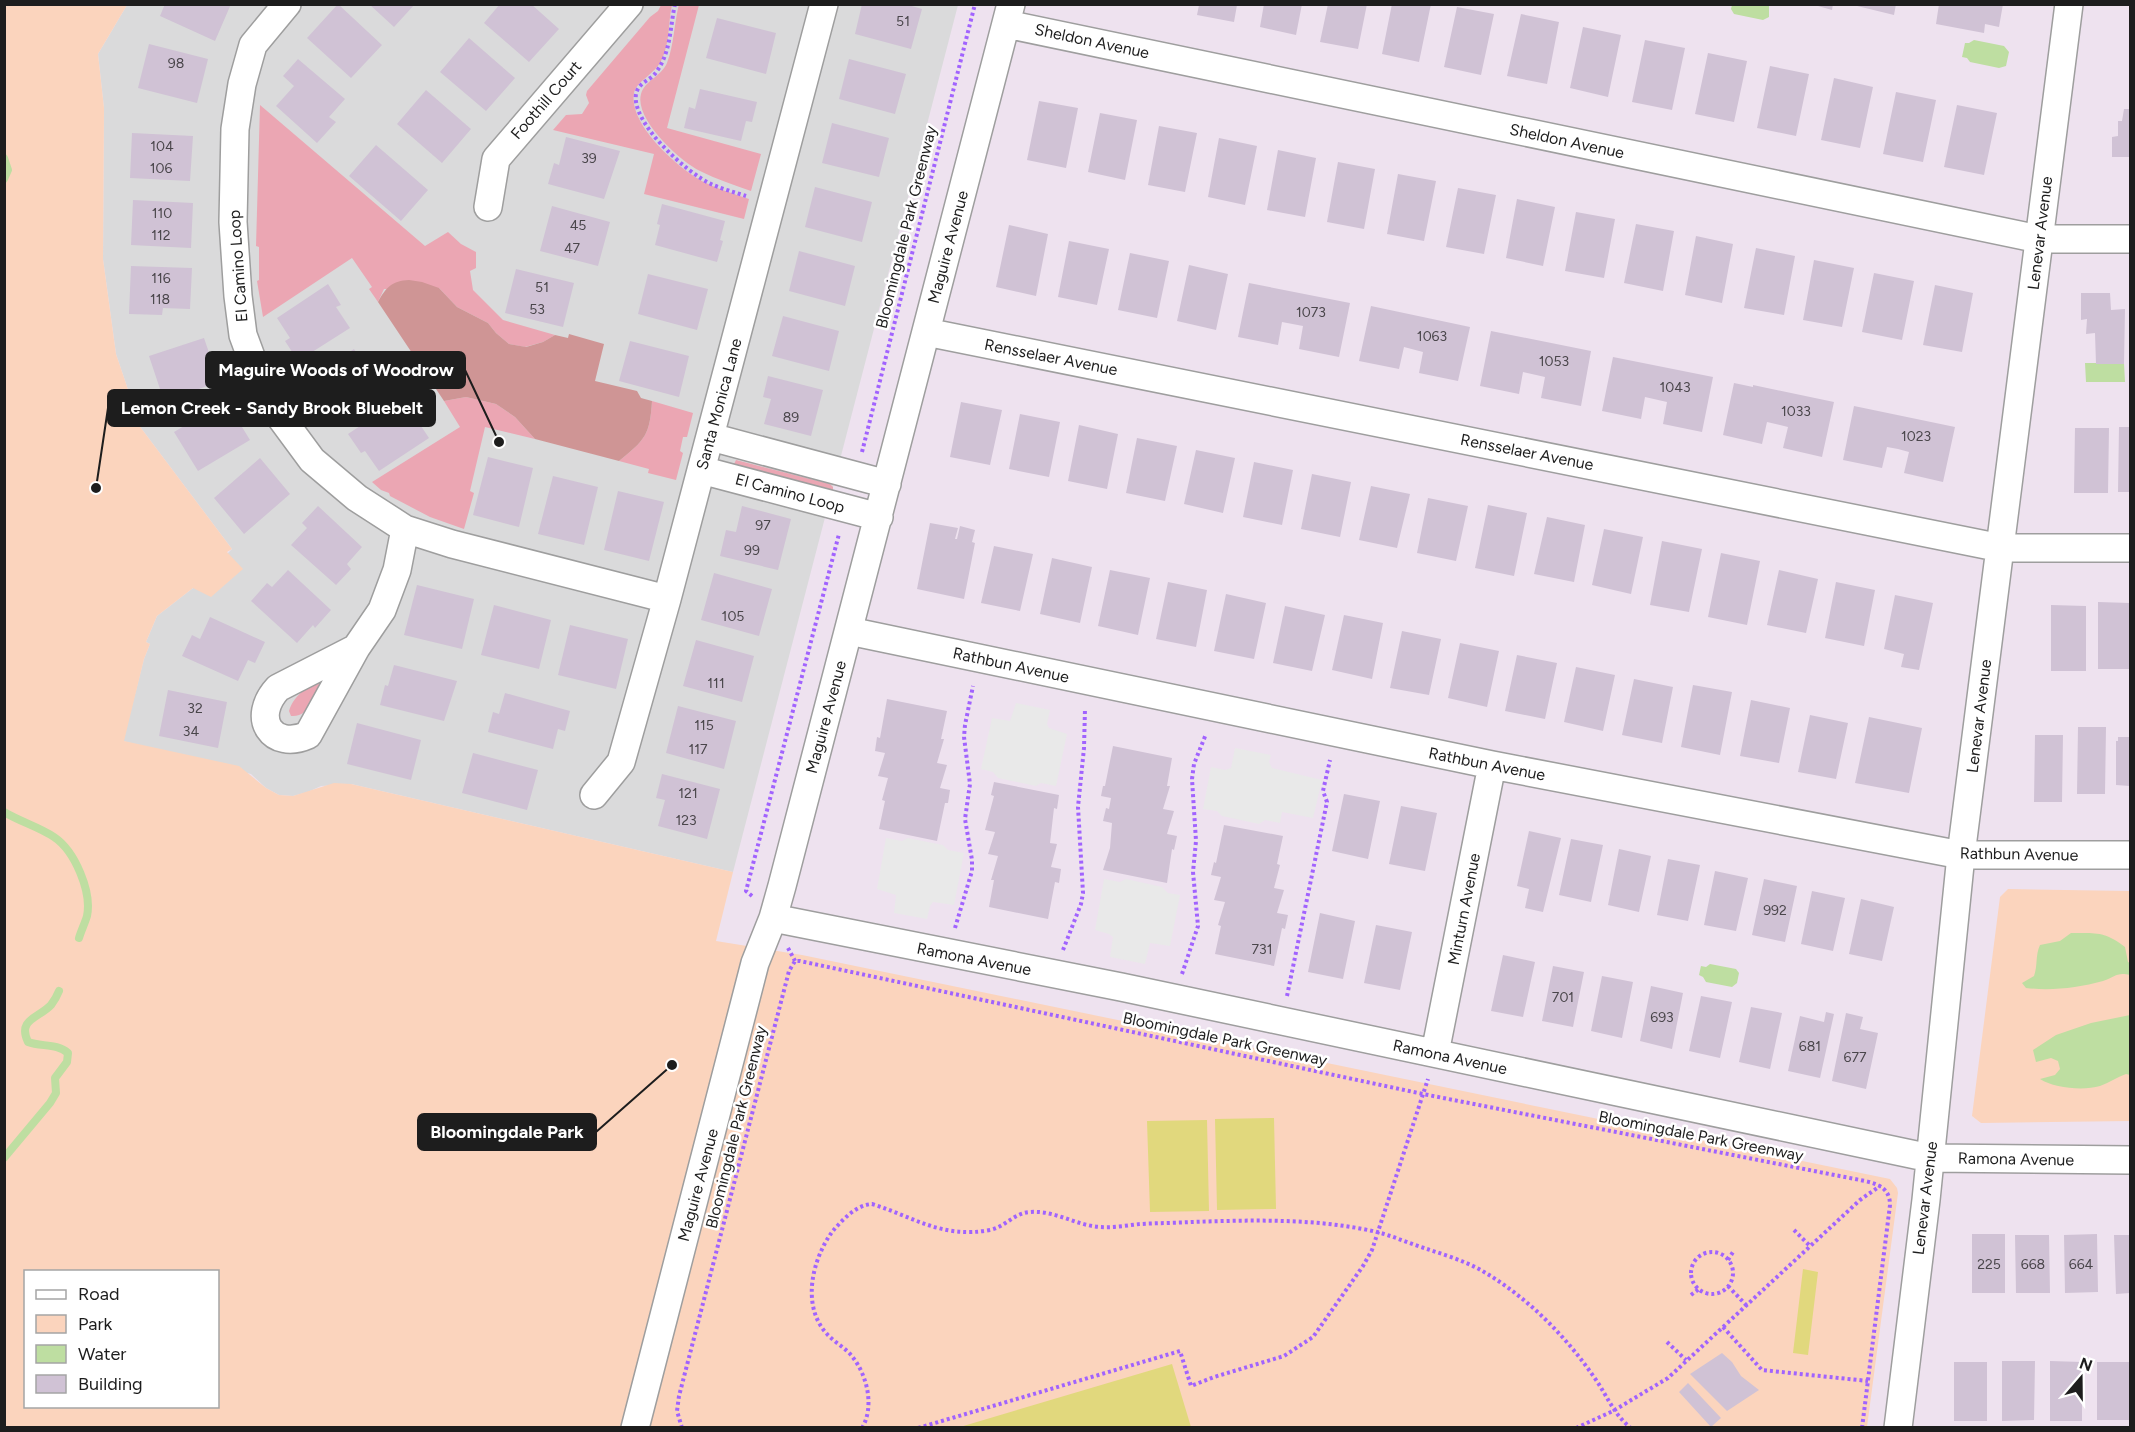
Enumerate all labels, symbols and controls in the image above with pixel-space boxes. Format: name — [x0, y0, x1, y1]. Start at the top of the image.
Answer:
house number: 51 — [896, 13, 910, 30]
street label: Sheldon Avenue — [1033, 20, 1151, 62]
house number: 98 — [168, 55, 184, 72]
street label: Foothill Court — [507, 57, 585, 143]
street label: Sheldon Avenue — [1508, 120, 1626, 162]
street label: Bloomingdale Park Greenway — [872, 123, 941, 330]
house number: 104 — [150, 138, 174, 155]
house number: 39 — [581, 150, 597, 167]
house number: 106 — [150, 160, 172, 177]
street label: Lenevar Avenue — [2024, 175, 2056, 291]
street label: Maguire Avenue — [924, 188, 972, 305]
house number: 110 — [152, 205, 172, 222]
street label: El Camino Loop — [225, 209, 251, 323]
house number: 45 — [570, 217, 586, 234]
house number: 112 — [151, 227, 171, 244]
house number: 47 — [564, 240, 581, 257]
house number: 116 — [151, 270, 171, 287]
house number: 51 — [535, 279, 549, 296]
house number: 118 — [150, 291, 170, 308]
house number: 53 — [529, 301, 545, 318]
house number: 1073 — [1296, 304, 1326, 321]
house number: 1063 — [1417, 328, 1447, 345]
street label: Rensselaer Avenue — [983, 335, 1119, 379]
street label: Santa Monica Lane — [692, 336, 746, 472]
callout: Maguire Woods of Woodrow — [206, 352, 465, 388]
house number: 1053 — [1539, 353, 1569, 370]
text: Maguire Woods of Woodrow — [218, 359, 454, 381]
house number: 1043 — [1659, 379, 1691, 396]
callout: Lemon Creek - Sandy Brook Bluebelt — [108, 390, 435, 426]
text: Lemon Creek - Sandy Brook Bluebelt — [121, 397, 423, 419]
house number: 1033 — [1781, 403, 1811, 420]
house number: 89 — [783, 409, 799, 426]
house number: 1023 — [1901, 428, 1931, 445]
street label: Rensselaer Avenue — [1459, 430, 1595, 474]
street label: El Camino Loop — [733, 469, 847, 517]
house number: 97 — [755, 517, 771, 534]
house number: 99 — [744, 542, 760, 559]
house number: 105 — [722, 608, 744, 625]
street label: Rathbun Avenue — [951, 643, 1071, 687]
street label: Maguire Avenue — [802, 658, 850, 775]
street label: Lenevar Avenue — [1963, 658, 1995, 774]
house number: 111 — [707, 675, 725, 692]
house number: 32 — [187, 700, 203, 717]
house number: 115 — [694, 717, 714, 734]
house number: 34 — [183, 723, 199, 740]
house number: 117 — [688, 741, 708, 758]
street label: Rathbun Avenue — [1427, 743, 1547, 785]
house number: 121 — [678, 785, 698, 802]
house number: 123 — [675, 812, 697, 829]
street label: Rathbun Avenue — [1960, 843, 2079, 865]
street label: Minturn Avenue — [1444, 851, 1484, 967]
house number: 992 — [1763, 902, 1787, 919]
street label: Ramona Avenue — [915, 939, 1033, 979]
house number: 731 — [1252, 941, 1272, 958]
house number: 701 — [1552, 989, 1574, 1006]
street label: Bloomingdale Park Greenway — [1121, 1008, 1329, 1070]
house number: 693 — [1650, 1009, 1674, 1026]
street label: Bloomingdale Park Greenway — [702, 1023, 771, 1230]
street label: Ramona Avenue — [1391, 1036, 1509, 1078]
house number: 681 — [1799, 1038, 1821, 1055]
house number: 677 — [1844, 1049, 1867, 1066]
street label: Bloomingdale Park Greenway — [1597, 1107, 1806, 1165]
callout: Bloomingdale Park — [418, 1114, 596, 1150]
text: Bloomingdale Park — [430, 1121, 584, 1143]
street label: Maguire Avenue — [674, 1126, 722, 1243]
street label: Lenevar Avenue — [1909, 1140, 1941, 1256]
street label: Ramona Avenue — [1958, 1148, 2075, 1170]
house number: 225 — [1977, 1256, 2001, 1273]
house number: 668 — [2021, 1256, 2045, 1273]
house number: 664 — [2069, 1256, 2094, 1273]
legend — [24, 1270, 219, 1408]
text: Road — [78, 1283, 119, 1305]
text: Park — [78, 1313, 113, 1335]
text: Water — [78, 1343, 126, 1365]
north arrow — [2051, 1348, 2111, 1408]
text: N — [2077, 1353, 2095, 1375]
text: Building — [78, 1373, 143, 1395]

